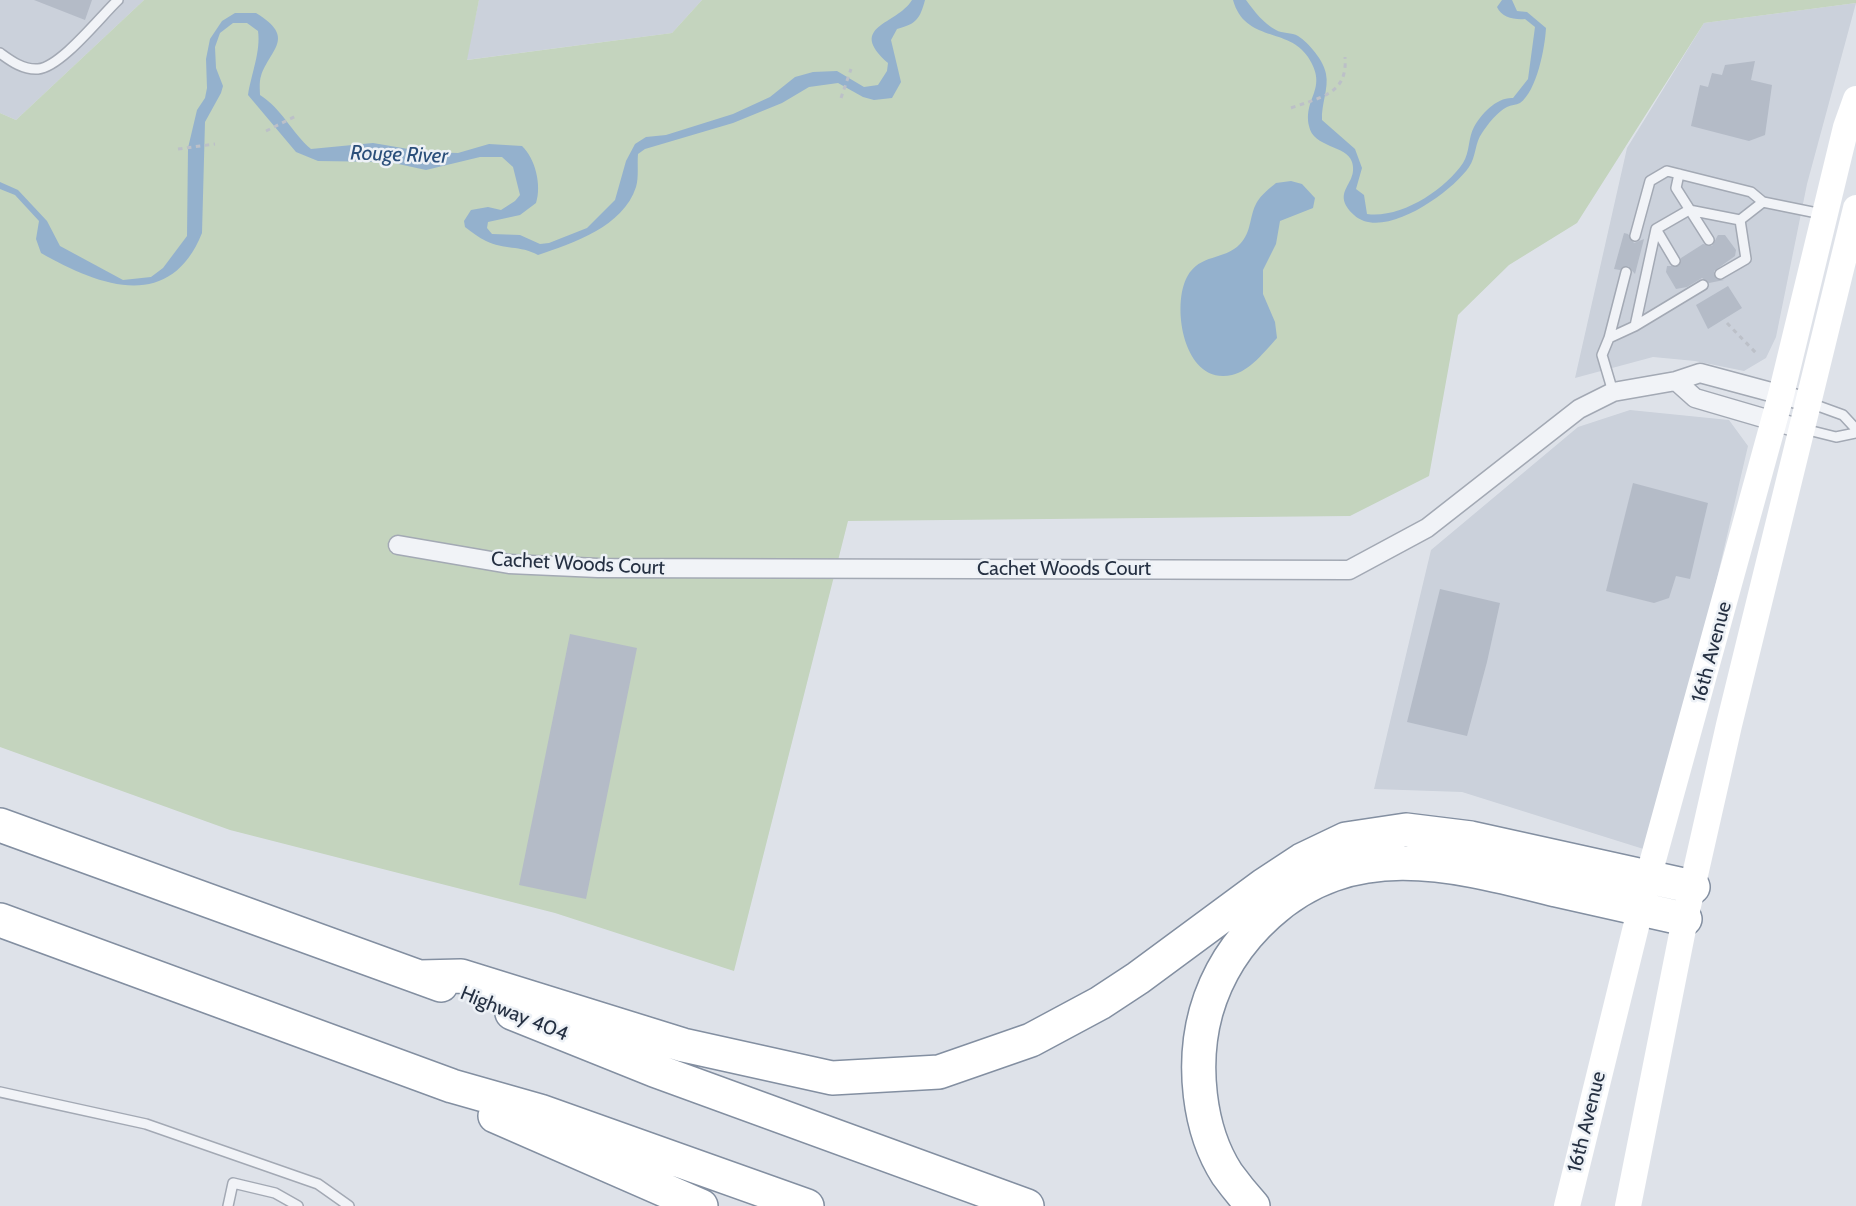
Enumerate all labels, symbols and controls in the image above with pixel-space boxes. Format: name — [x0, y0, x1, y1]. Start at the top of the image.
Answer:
water label: Rouge River — [350, 141, 448, 169]
street label: Cachet Woods Court — [491, 547, 665, 581]
street label: Cachet Woods Court — [977, 557, 1151, 581]
street label: 16th Avenue — [1687, 599, 1737, 705]
street label: Highway 404 — [457, 981, 571, 1047]
street label: 16th Avenue — [1563, 1069, 1611, 1175]

